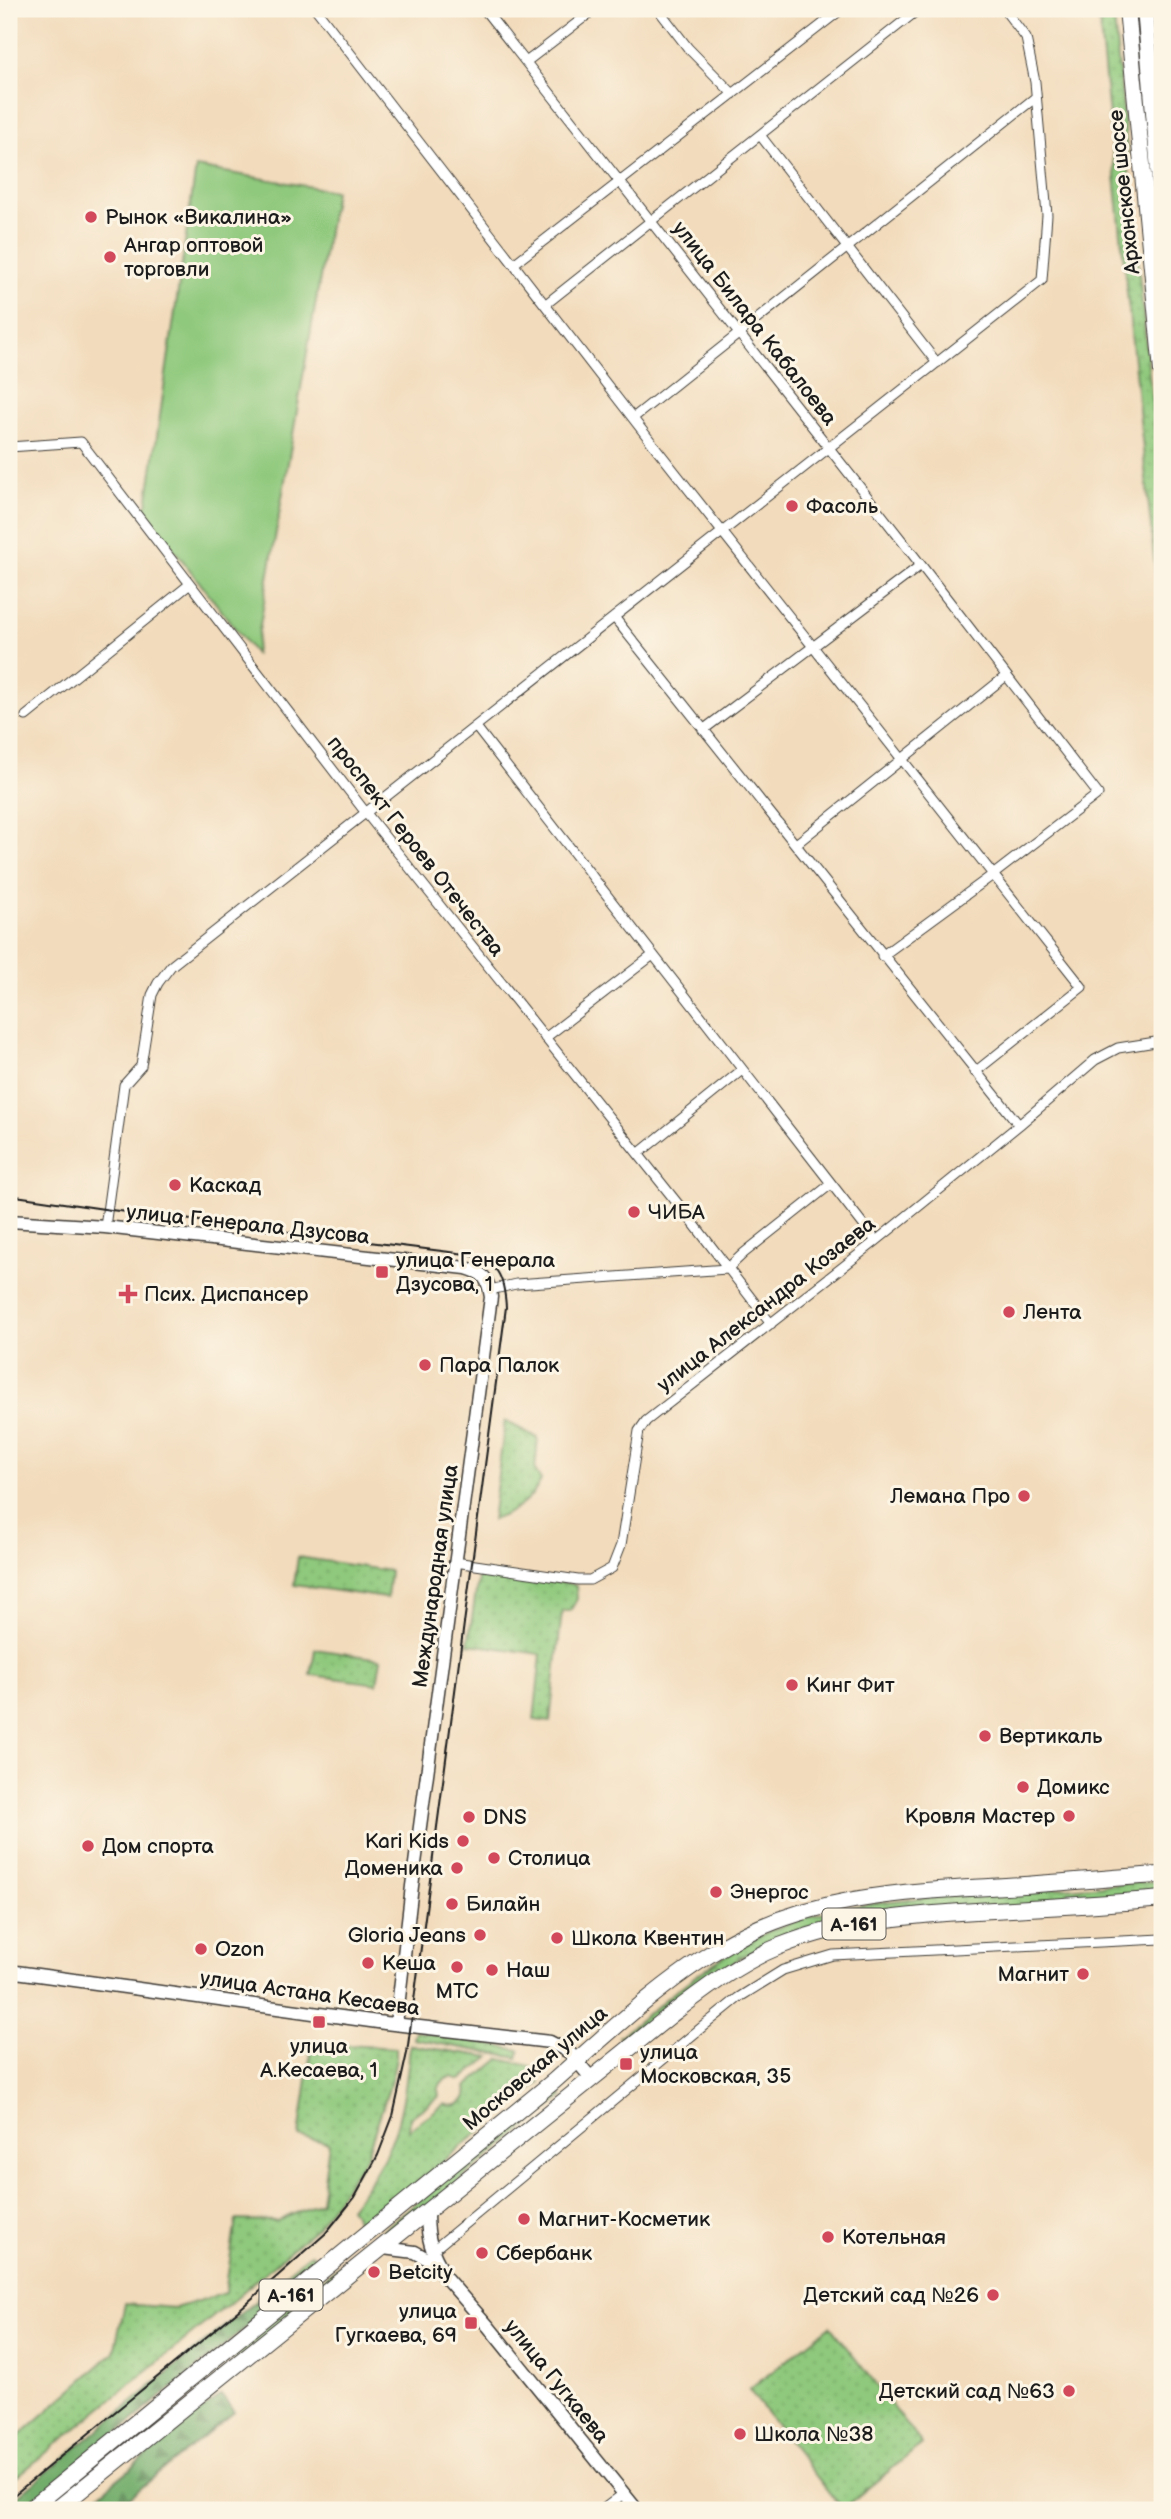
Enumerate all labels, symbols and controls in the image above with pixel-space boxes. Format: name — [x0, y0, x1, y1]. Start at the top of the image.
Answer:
street label: Архонское шоссе — [1103, 108, 1146, 276]
place label: Рынок «Викалина» — [105, 205, 292, 230]
marker: Рынок «Викалина» — [83, 209, 99, 225]
street label: улица Билара Кабалоева — [667, 216, 842, 431]
place label: Ангар оптовой торговли — [123, 233, 264, 282]
marker: Ангар оптовой торговли — [102, 249, 118, 265]
place label: Фасоль — [806, 494, 879, 519]
marker: Фасоль — [784, 498, 800, 514]
street label: проспект Героев Отечества — [322, 731, 510, 962]
place label: Каскад — [189, 1173, 261, 1198]
marker: Каскад — [167, 1177, 183, 1193]
street label: улица Генерала Дзусова — [125, 1199, 371, 1250]
place label: ЧИБА — [648, 1200, 705, 1225]
marker: ЧИБА — [626, 1204, 642, 1220]
street label: улица Александра Козаева — [652, 1211, 881, 1397]
place label: улица Генерала Дзусова, 1 — [396, 1248, 556, 1297]
marker: улица Генерала Дзусова, 1 — [374, 1264, 390, 1280]
place label: Псих. Диспансер — [144, 1282, 308, 1307]
marker: Псих. Диспансер — [118, 1284, 138, 1304]
place label: Лента — [1022, 1300, 1082, 1325]
marker: Лента — [1001, 1304, 1017, 1320]
place label: Пара Палок — [439, 1353, 559, 1378]
marker: Пара Палок — [417, 1357, 433, 1373]
street label: Международная улица — [407, 1462, 464, 1689]
place label: Лемана Про — [889, 1484, 1010, 1509]
marker: Лемана Про — [1016, 1488, 1032, 1504]
place label: Кинг Фит — [806, 1673, 895, 1698]
marker: Кинг Фит — [784, 1677, 800, 1693]
place label: Вертикаль — [999, 1724, 1103, 1749]
marker: Вертикаль — [977, 1728, 993, 1744]
place label: Домикс — [1037, 1775, 1110, 1800]
marker: Домикс — [1015, 1779, 1031, 1795]
place label: Кровля Мастер — [905, 1804, 1055, 1829]
place label: DNS — [483, 1805, 527, 1830]
marker: Кровля Мастер — [1061, 1808, 1077, 1824]
marker: DNS — [461, 1809, 477, 1825]
place label: Kari Kids — [365, 1829, 449, 1854]
marker: Kari Kids — [455, 1833, 471, 1849]
place label: Дом спорта — [102, 1834, 215, 1859]
marker: Дом спорта — [80, 1838, 96, 1854]
place label: Столица — [508, 1846, 591, 1871]
marker: Столица — [486, 1850, 502, 1866]
place label: Доменика — [345, 1856, 444, 1881]
marker: Доменика — [449, 1860, 465, 1876]
place label: Энергос — [730, 1880, 809, 1905]
marker: Энергос — [708, 1884, 724, 1900]
place label: Билайн — [466, 1892, 541, 1917]
marker: Билайн — [444, 1896, 460, 1912]
road number: А-161 — [822, 1908, 886, 1940]
place label: Gloria Jeans — [348, 1923, 466, 1948]
place label: Школа Квентин — [571, 1926, 724, 1951]
marker: Gloria Jeans — [472, 1927, 488, 1943]
marker: Школа Квентин — [549, 1930, 565, 1946]
place label: Ozon — [215, 1937, 264, 1962]
marker: Ozon — [193, 1941, 209, 1957]
place label: Кеша — [382, 1951, 436, 1976]
marker: Кеша — [360, 1955, 376, 1971]
place label: Наш — [506, 1958, 550, 1983]
marker: МТС — [449, 1959, 465, 1975]
marker: Наш — [484, 1962, 500, 1978]
place label: Магнит — [997, 1962, 1069, 1987]
street label: улица Астана Кесаева — [198, 1966, 422, 2021]
marker: Магнит — [1075, 1966, 1091, 1982]
place label: МТС — [436, 1979, 478, 2004]
street label: Московская улица — [458, 2000, 613, 2136]
marker: улица А.Кесаева, 1 — [311, 2014, 327, 2030]
place label: улица А.Кесаева, 1 — [259, 2034, 378, 2083]
place label: улица Московская, 35 — [640, 2040, 791, 2089]
marker: улица Московская, 35 — [618, 2056, 634, 2072]
place label: Магнит-Косметик — [538, 2207, 710, 2232]
marker: Магнит-Косметик — [516, 2211, 532, 2227]
place label: Котельная — [842, 2225, 946, 2250]
marker: Котельная — [820, 2229, 836, 2245]
place label: Сбербанк — [496, 2241, 592, 2266]
marker: Сбербанк — [474, 2245, 490, 2261]
place label: Betcity — [388, 2260, 453, 2285]
marker: Betcity — [366, 2264, 382, 2280]
road number: А-161 — [260, 2280, 322, 2310]
place label: Детский сад №26 — [803, 2283, 979, 2308]
marker: Детский сад №26 — [985, 2287, 1001, 2303]
place label: улица Гугкаева, 69 — [335, 2299, 458, 2348]
marker: улица Гугкаева, 69 — [463, 2315, 479, 2331]
street label: улица Гугкаева — [499, 2315, 614, 2449]
place label: Детский сад №63 — [879, 2379, 1055, 2404]
marker: Детский сад №63 — [1061, 2383, 1077, 2399]
place label: Школа №38 — [754, 2422, 874, 2447]
marker: Школа №38 — [732, 2426, 748, 2442]

